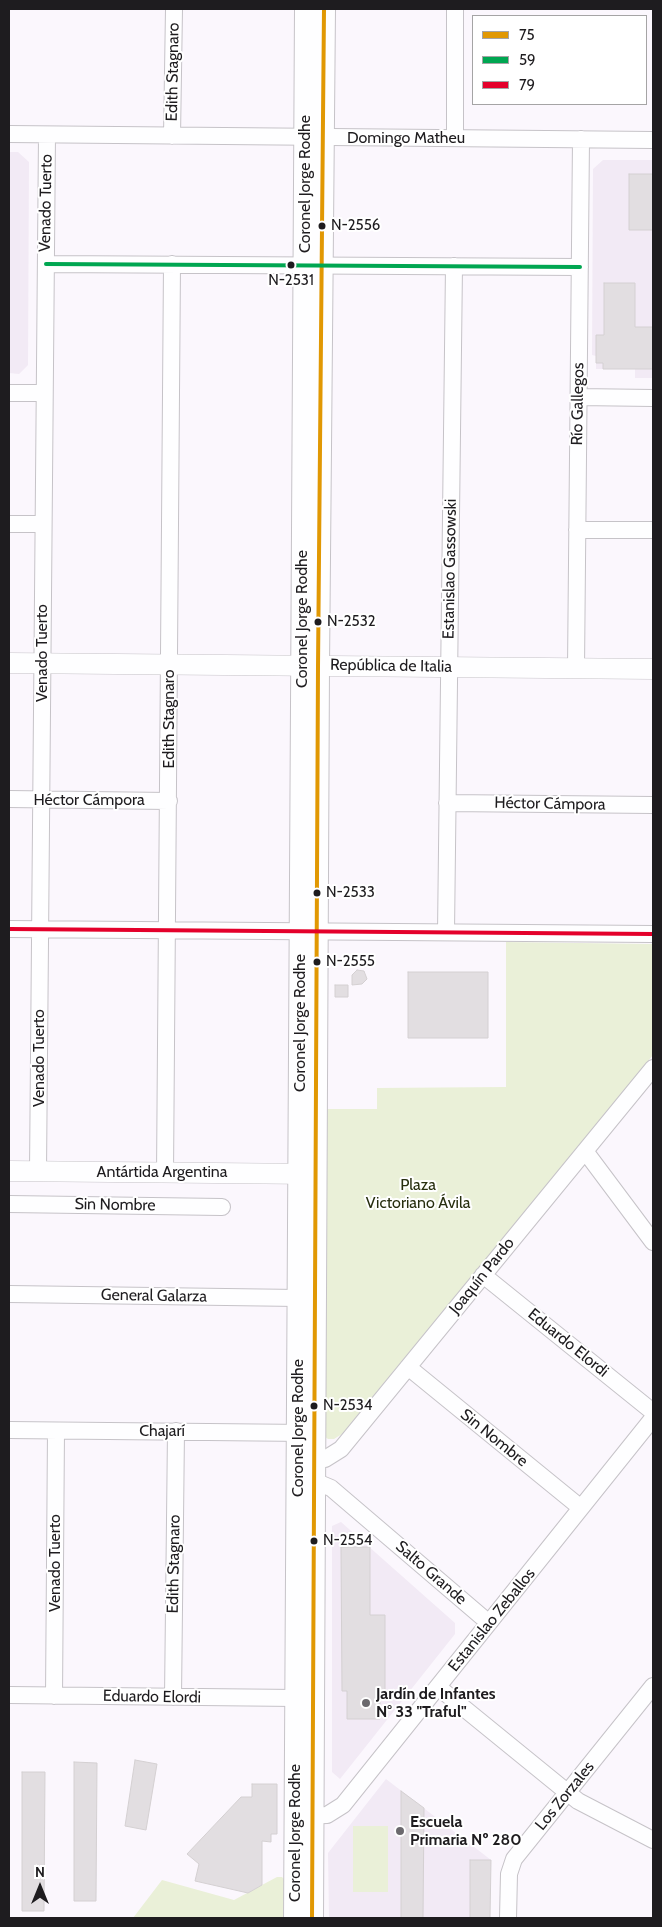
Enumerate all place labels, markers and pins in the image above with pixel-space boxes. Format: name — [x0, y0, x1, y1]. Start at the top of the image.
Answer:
place label: N-2556 — [331, 217, 380, 235]
marker: N-2556 — [317, 221, 327, 231]
marker: N-2531 — [286, 260, 296, 270]
place label: N-2531 — [268, 272, 314, 290]
place label: N-2532 — [327, 613, 376, 631]
marker: N-2532 — [313, 617, 323, 627]
place label: N-2533 — [326, 884, 375, 902]
marker: N-2533 — [312, 888, 322, 898]
place label: N-2555 — [326, 953, 375, 971]
marker: N-2555 — [312, 957, 322, 967]
place label: N-2534 — [323, 1397, 372, 1415]
marker: N-2534 — [309, 1401, 319, 1411]
place label: N-2554 — [323, 1532, 372, 1550]
marker: N-2554 — [309, 1536, 319, 1546]
place label: Jardín de Infantes N° 33 "Traful" — [376, 1684, 496, 1722]
marker: Jardín de Infantes N° 33 "Traful" — [360, 1697, 372, 1709]
place label: Escuela Primaria Nº 280 — [410, 1812, 521, 1850]
marker: Escuela Primaria Nº 280 — [394, 1825, 406, 1837]

